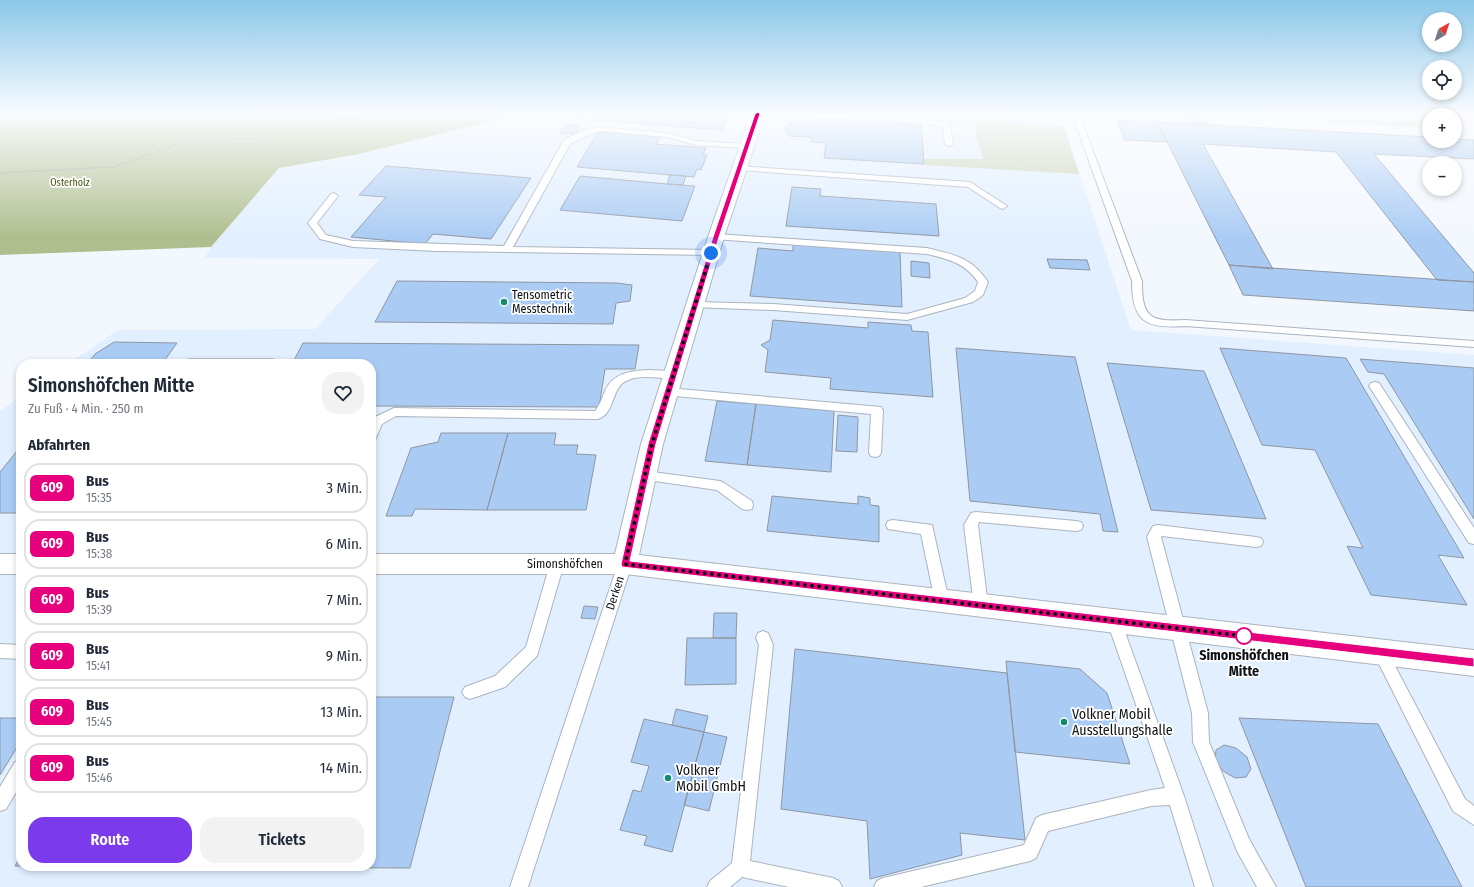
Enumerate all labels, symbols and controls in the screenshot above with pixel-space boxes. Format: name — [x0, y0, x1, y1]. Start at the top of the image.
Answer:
north arrow — [1422, 12, 1462, 52]
map controls — [1422, 12, 1462, 196]
button: locate — [1422, 60, 1462, 100]
button: + — [1422, 108, 1462, 148]
button: − — [1422, 156, 1462, 196]
park label: Osterholz — [50, 177, 90, 189]
your location — [701, 243, 721, 263]
place label: Tensometric Messtechnik — [512, 288, 573, 316]
marker: Tensometric Messtechnik — [499, 297, 509, 307]
button: heart — [322, 372, 364, 414]
text: Simonshöfchen Mitte — [28, 374, 194, 397]
text: Zu Fuß · 4 Min. · 250 m — [28, 401, 143, 416]
text: Abfahrten — [28, 436, 90, 454]
text: Bus — [86, 472, 109, 490]
text: 609 — [41, 479, 63, 496]
text: 3 Min. — [326, 479, 362, 497]
text: 15:35 — [86, 490, 112, 505]
text: Bus — [86, 528, 109, 546]
text: 609 — [41, 535, 63, 552]
text: 6 Min. — [326, 535, 362, 553]
text: 15:38 — [86, 546, 112, 561]
street label: Simonshöfchen — [527, 557, 603, 571]
street label: Derken — [603, 574, 627, 612]
text: Bus — [86, 584, 109, 602]
text: 609 — [41, 591, 63, 608]
text: 7 Min. — [327, 591, 362, 609]
text: 15:39 — [86, 602, 112, 617]
marker: Simonshöfchen Mitte — [1235, 627, 1253, 645]
text: Bus — [86, 640, 109, 658]
text: 609 — [41, 647, 63, 664]
text: 9 Min. — [326, 647, 362, 665]
place label: Simonshöfchen Mitte — [1199, 647, 1289, 680]
text: 15:41 — [86, 658, 110, 673]
text: Bus — [86, 696, 109, 714]
text: 609 — [41, 703, 63, 720]
text: 13 Min. — [320, 703, 362, 721]
place label: Volkner Mobil Ausstellungshalle — [1072, 706, 1173, 739]
text: 15:45 — [86, 714, 112, 729]
marker: Volkner Mobil Ausstellungshalle — [1059, 717, 1069, 727]
text: Bus — [86, 752, 109, 770]
text: 609 — [41, 759, 63, 776]
text: 14 Min. — [320, 759, 362, 777]
place label: Volkner Mobil GmbH — [676, 762, 746, 795]
text: 15:46 — [86, 770, 112, 785]
marker: Volkner Mobil GmbH — [663, 773, 673, 783]
button: Route — [28, 817, 192, 863]
button: Tickets — [200, 817, 364, 863]

